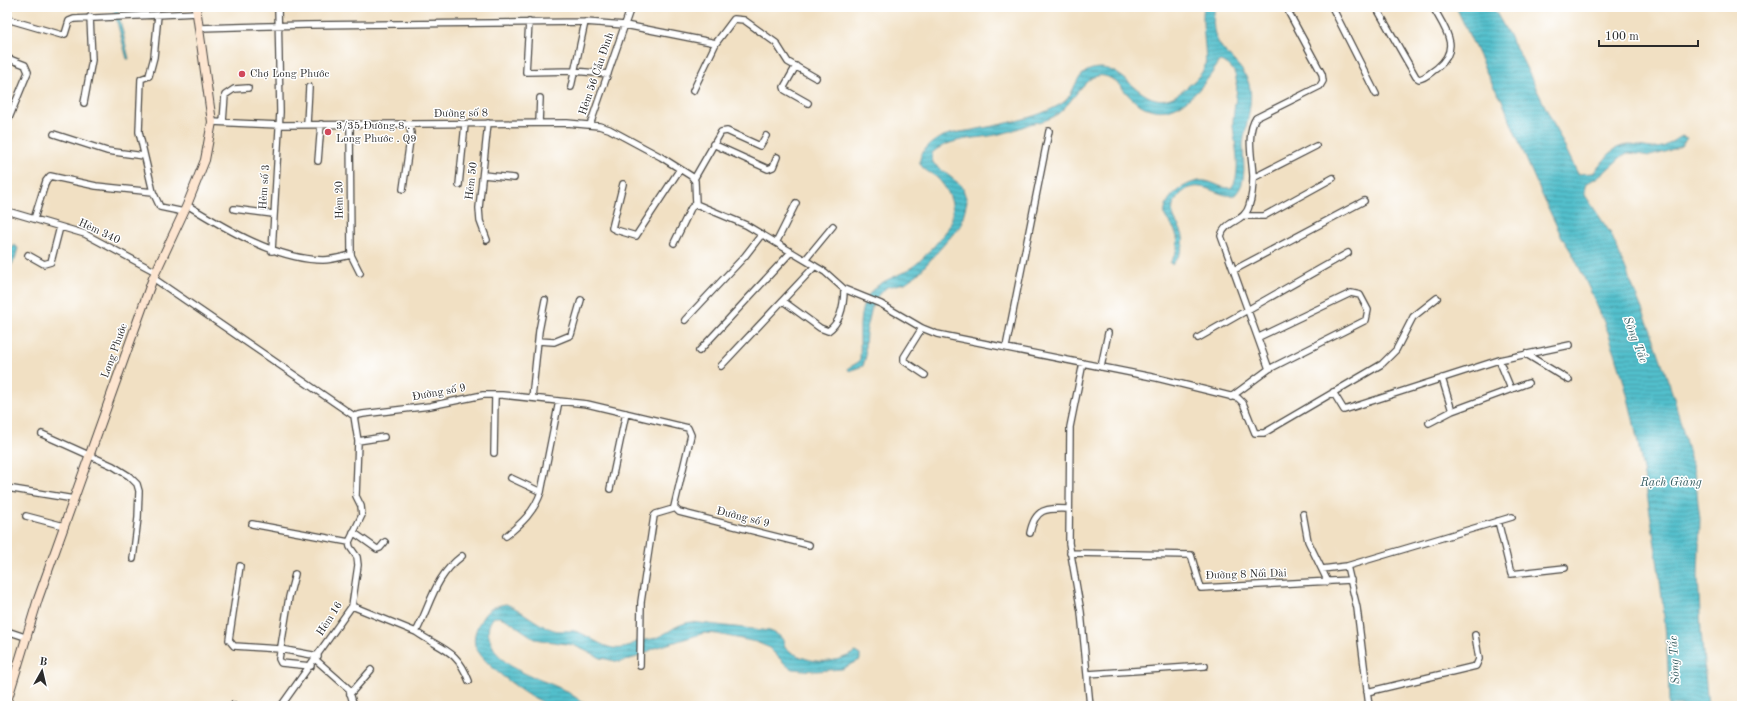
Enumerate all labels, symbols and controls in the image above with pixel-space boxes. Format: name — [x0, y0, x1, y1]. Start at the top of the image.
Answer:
scale bar — [1599, 22, 1698, 48]
street label: Hẻm 56 Cẫu Đình — [577, 31, 616, 117]
text: 100 m — [1605, 31, 1639, 43]
marker: Chợ Long Phước — [237, 69, 247, 79]
place label: Chợ Long Phước — [250, 69, 329, 80]
street label: Đường số 8 — [434, 107, 488, 120]
place label: 3/35 Đường 8 . Long Phước . Q9 — [336, 121, 417, 145]
marker: 3/35 Đường 8 . Long Phước . Q9 — [323, 127, 333, 137]
street label: Hẻm 50 — [464, 161, 480, 201]
street label: Hẻm số 3 — [257, 164, 272, 210]
street label: Hẻm 20 — [334, 181, 346, 219]
street label: Hẻm 340 — [76, 218, 122, 246]
water label: Sông Tắc — [1621, 314, 1651, 365]
street label: Long Phước — [100, 322, 130, 380]
street label: Đường số 9 — [411, 382, 467, 403]
water label: Rạch Giàng — [1639, 477, 1702, 489]
street label: Đường số 9 — [715, 505, 771, 530]
street label: Đường 8 Nối Dài — [1205, 567, 1287, 582]
street label: Hẻm 16 — [315, 600, 345, 638]
water label: Sông Tắc — [1666, 635, 1682, 685]
north arrow — [22, 651, 62, 691]
text: B — [39, 657, 48, 669]

